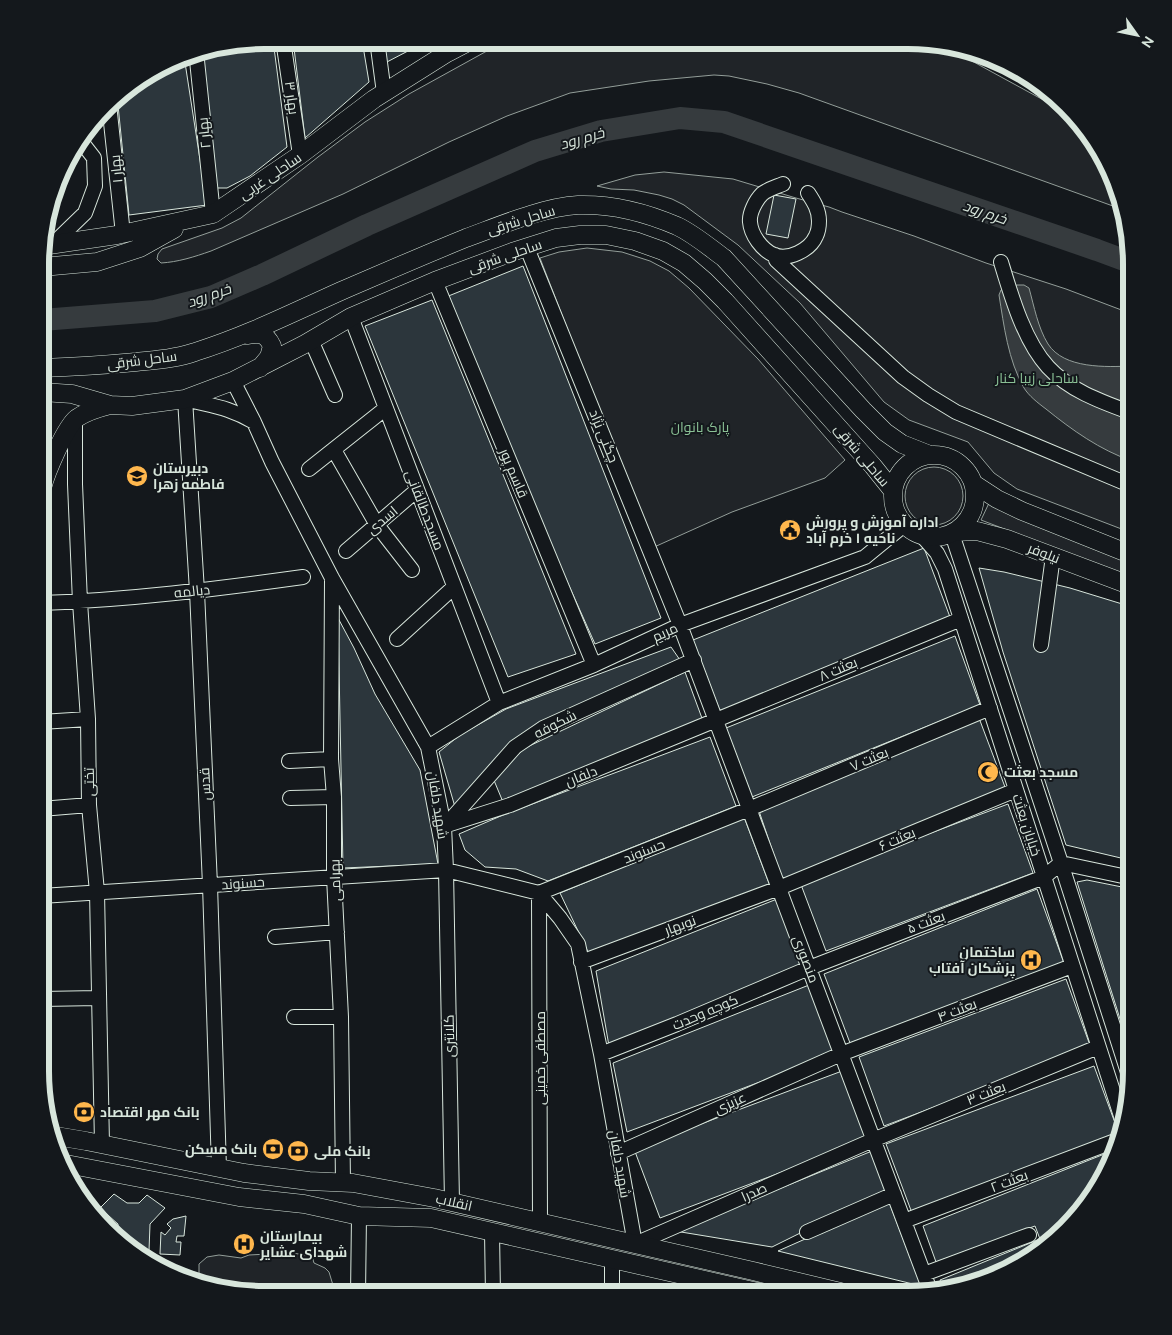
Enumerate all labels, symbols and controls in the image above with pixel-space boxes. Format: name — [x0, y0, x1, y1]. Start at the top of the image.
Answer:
north arrow — [1112, 10, 1162, 60]
text: N — [1138, 33, 1157, 51]
street label: بهار ۳ — [282, 80, 302, 116]
street label: بهار ۲ — [194, 117, 214, 149]
water label: خرم رود — [558, 123, 607, 154]
street label: ساحلی غربی — [236, 149, 304, 203]
street label: بهار ۱ — [107, 154, 125, 184]
water label: خرم رود — [960, 197, 1010, 229]
street label: ساحل شرقی — [485, 202, 557, 238]
street label: ساحلی شرقی — [466, 236, 544, 276]
water label: خرم رود — [185, 279, 234, 312]
street label: ساحل شرقی — [106, 348, 178, 372]
park label: ساحلی زیبا کنار — [995, 370, 1078, 386]
street label: چگنی نژاد — [584, 407, 622, 466]
park label: پارک بانوان — [671, 419, 730, 437]
street label: ساحلی شرقی — [831, 420, 893, 490]
street label: قاسم پور — [494, 445, 532, 501]
place label: دبیرستان فاطمه زهرا — [153, 460, 225, 493]
school or university icon: دبیرستان فاطمه زهرا — [125, 464, 149, 488]
street label: مسجدطالقانی — [402, 468, 448, 552]
street label: اسدی — [363, 502, 401, 538]
place label: اداره آموزش و پرورش ناحیه ۱ خرم آباد — [806, 514, 939, 548]
public building icon: اداره آموزش و پرورش ناحیه ۱ خرم آباد — [778, 518, 802, 542]
street label: نیلوفر — [1025, 539, 1062, 566]
street label: دیالمه — [173, 581, 211, 601]
street label: مریم — [650, 619, 681, 646]
street label: بعثت ۸ — [816, 654, 860, 684]
street label: شکوفه — [531, 707, 579, 741]
street label: بعثت ۷ — [847, 744, 891, 774]
mosque icon: مسجد بعثت — [976, 760, 1000, 784]
street label: دلفان — [563, 762, 599, 790]
place label: مسجد بعثت — [1004, 764, 1078, 780]
street label: تختی — [81, 767, 97, 796]
street label: قدس — [196, 767, 214, 801]
street label: شهید دلفان — [425, 770, 451, 840]
street label: خیابان بعثت — [1009, 792, 1045, 858]
street label: بعثت ۶ — [876, 824, 918, 854]
street label: حسنوند — [621, 835, 667, 867]
street label: بهرامی — [326, 859, 344, 901]
street label: حسنوند — [221, 874, 265, 892]
street label: بعثت ۵ — [905, 908, 947, 936]
street label: نوبهار — [661, 912, 698, 938]
street label: منصوری — [790, 933, 822, 985]
place label: ساختمان پزشکان آفتاب — [929, 944, 1015, 979]
hospital icon: ساختمان پزشکان آفتاب — [1019, 948, 1043, 972]
street label: کوچه وحدت — [670, 991, 741, 1035]
street label: بعثت ۴ — [935, 995, 979, 1025]
street label: مصطفی خمینی — [532, 1011, 548, 1105]
street label: کلانتری — [441, 1014, 457, 1058]
street label: بعثت ۳ — [964, 1078, 1008, 1108]
street label: عزیزی — [712, 1089, 748, 1117]
bank icon: بانک مهر اقتصاد — [72, 1100, 96, 1124]
place label: بانک مهر اقتصاد — [100, 1104, 200, 1121]
street label: شهید دلفان — [606, 1129, 634, 1199]
bank icon: بانک مسکن — [261, 1137, 285, 1161]
bank icon: بانک ملی — [286, 1139, 310, 1163]
place label: بانک مسکن — [185, 1141, 257, 1158]
place label: بانک ملی — [314, 1143, 371, 1160]
street label: بعثت ۲ — [988, 1167, 1030, 1195]
street label: صدرا — [739, 1179, 769, 1205]
street label: انقلاب — [434, 1190, 474, 1214]
place label: بیمارستان شهدای عشایر — [259, 1228, 347, 1261]
hospital icon: بیمارستان شهدای عشایر — [232, 1232, 256, 1256]

